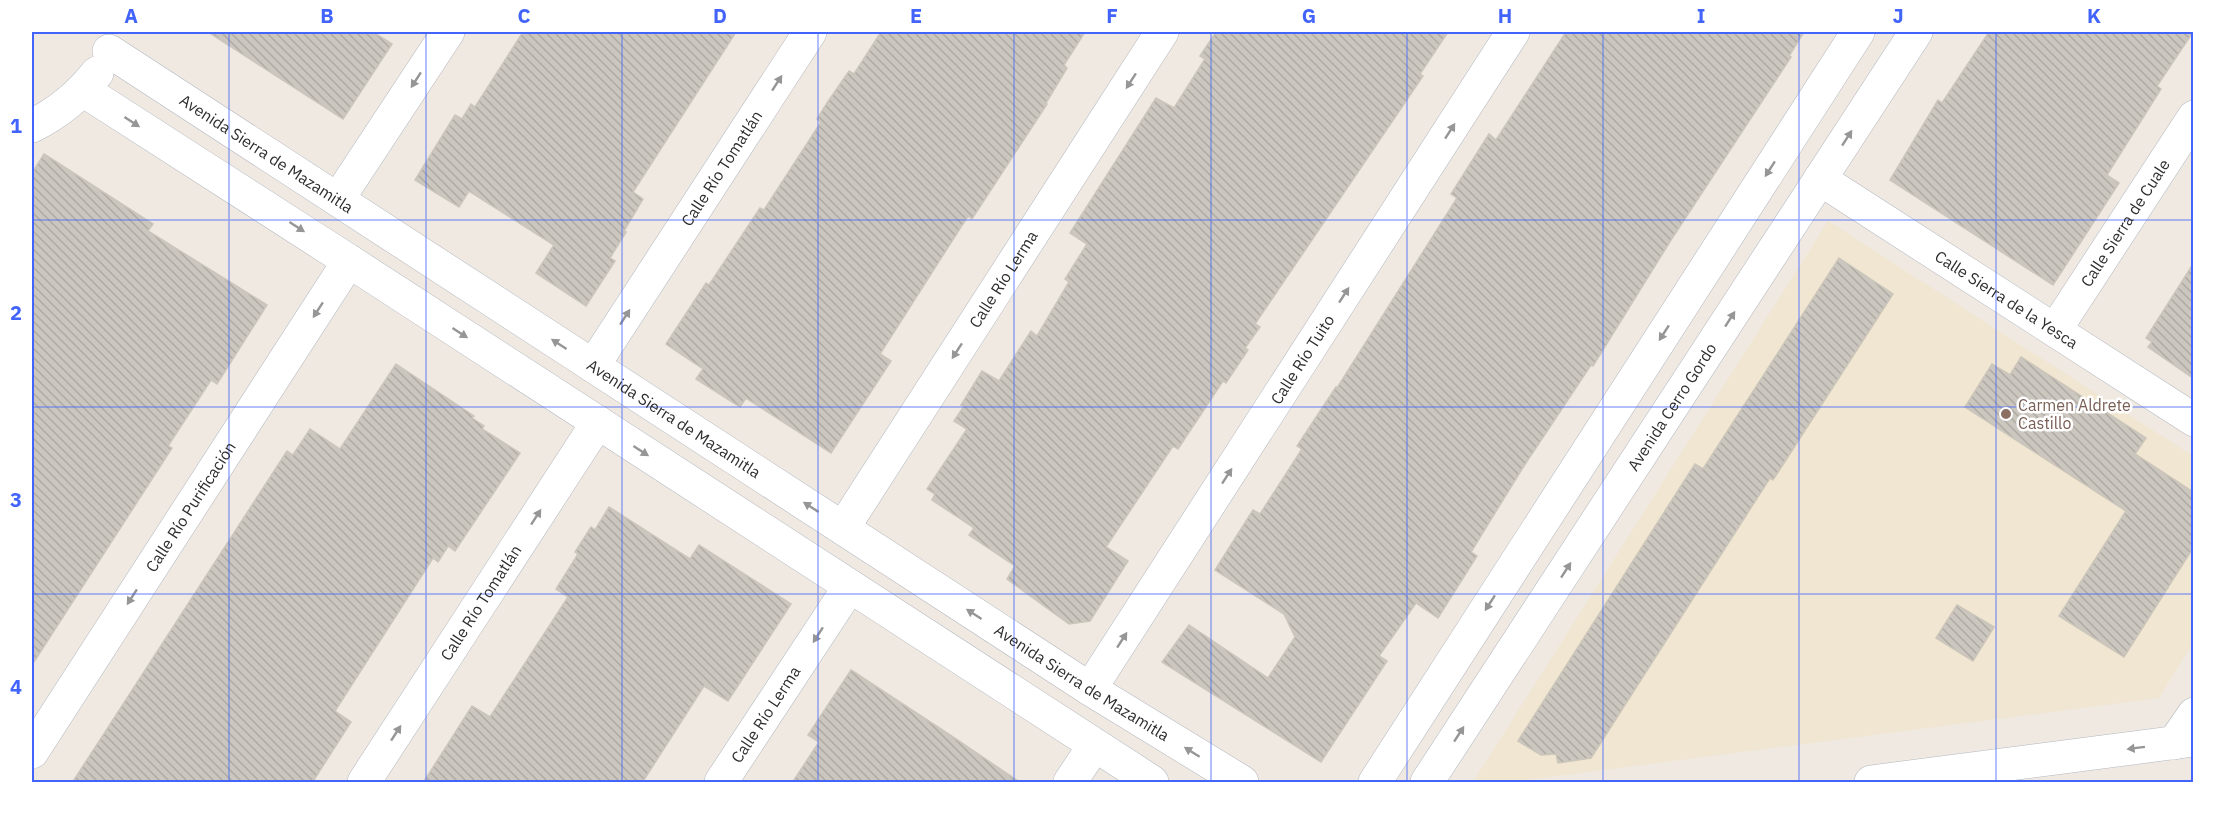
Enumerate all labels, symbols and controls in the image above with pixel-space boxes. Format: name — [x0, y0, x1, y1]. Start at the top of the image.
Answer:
text: A — [124, 2, 138, 29]
text: B — [320, 2, 334, 29]
text: C — [517, 2, 531, 29]
text: D — [713, 2, 727, 29]
text: E — [910, 2, 922, 29]
text: F — [1106, 2, 1118, 29]
text: G — [1302, 2, 1316, 29]
text: H — [1498, 2, 1512, 29]
text: I — [1697, 2, 1705, 29]
text: J — [1892, 2, 1904, 29]
text: K — [2087, 2, 2101, 29]
one-way arrow — [410, 72, 422, 88]
one-way arrow — [1125, 73, 1136, 89]
one-way arrow — [771, 75, 783, 91]
street label: Avenida Sierra de Mazamitla — [176, 90, 358, 218]
street label: Calle Río Tomatlán — [677, 106, 766, 230]
text: 1 — [10, 112, 22, 139]
one-way arrow — [124, 116, 140, 127]
one-way arrow — [1444, 122, 1455, 139]
one-way arrow — [1841, 130, 1853, 146]
street label: Calle Sierra de Cuale — [2076, 155, 2174, 290]
one-way arrow — [1764, 161, 1775, 177]
one-way arrow — [289, 221, 305, 232]
street label: Calle Río Lerma — [964, 226, 1042, 331]
street label: Calle Sierra de la Yesca — [1931, 246, 2082, 353]
one-way arrow — [1339, 286, 1350, 303]
text: 2 — [10, 299, 22, 326]
one-way arrow — [312, 301, 323, 318]
one-way arrow — [619, 309, 631, 325]
one-way arrow — [1724, 310, 1735, 327]
street label: Calle Río Tuito — [1266, 311, 1338, 408]
one-way arrow — [1659, 325, 1670, 341]
one-way arrow — [452, 327, 468, 339]
one-way arrow — [551, 338, 568, 349]
street label: Avenida Cerro Gordo — [1623, 339, 1721, 474]
one-way arrow — [952, 343, 963, 359]
street label: Avenida Sierra de Mazamitla — [583, 355, 765, 482]
place label: Carmen Aldrete Castillo — [2018, 395, 2131, 433]
marker: Carmen Aldrete Castillo — [1999, 407, 2013, 421]
street label: Calle Río Purificación — [141, 438, 240, 576]
one-way arrow — [633, 445, 650, 456]
one-way arrow — [1222, 468, 1233, 484]
text: 3 — [10, 486, 22, 513]
one-way arrow — [803, 502, 819, 513]
one-way arrow — [531, 509, 542, 525]
street label: Calle Río Tomatlán — [436, 541, 526, 664]
one-way arrow — [1560, 562, 1571, 578]
one-way arrow — [127, 589, 138, 605]
one-way arrow — [1485, 595, 1496, 611]
one-way arrow — [966, 609, 982, 620]
street label: Avenida Sierra de Mazamitla — [991, 620, 1174, 745]
one-way arrow — [812, 627, 823, 643]
one-way arrow — [1116, 632, 1127, 648]
street label: Calle Río Lerma — [726, 662, 805, 767]
text: 4 — [10, 673, 22, 700]
one-way arrow — [390, 725, 401, 742]
one-way arrow — [1454, 725, 1465, 742]
one-way arrow — [2126, 743, 2145, 752]
one-way arrow — [1184, 746, 1200, 757]

